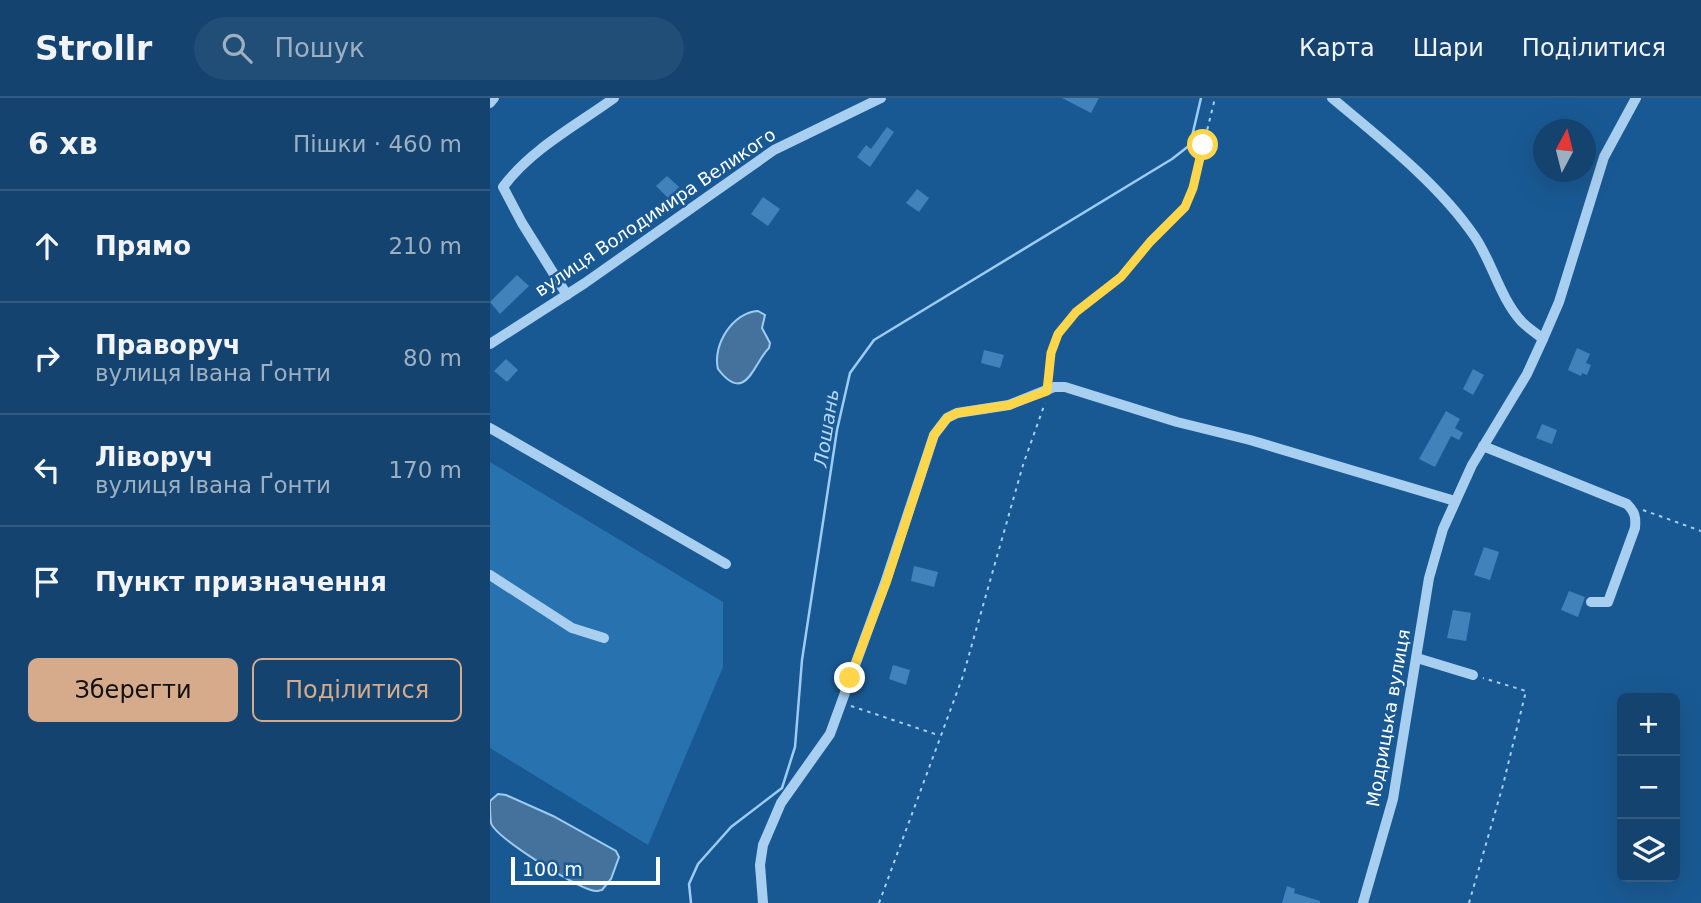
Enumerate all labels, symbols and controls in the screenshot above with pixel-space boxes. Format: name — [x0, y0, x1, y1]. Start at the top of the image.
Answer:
search box — [194, 17, 684, 80]
text: Strollr — [35, 29, 152, 68]
icon: search — [218, 29, 256, 67]
text: Пошук — [274, 33, 365, 63]
text: Карта — [1299, 34, 1375, 62]
text: Шари — [1413, 34, 1484, 62]
text: Поділитися — [1522, 34, 1666, 62]
north arrow — [1533, 119, 1596, 182]
street label: вулиця Володимира Великого — [531, 123, 779, 301]
text: 6 хв — [28, 126, 98, 161]
route start — [1187, 129, 1218, 160]
text: Пішки · 460 m — [293, 131, 462, 157]
icon: ahead — [28, 227, 66, 265]
text: Прямо — [95, 231, 191, 261]
text: 210 m — [388, 233, 462, 259]
text: Праворуч — [95, 330, 241, 360]
icon: right — [28, 339, 66, 377]
text: 80 m — [403, 345, 462, 371]
text: вулиця Івана Ґонти — [95, 360, 331, 386]
water label: Лошань — [809, 387, 843, 470]
text: Ліворуч — [95, 442, 213, 472]
icon: left — [28, 451, 66, 489]
text: 170 m — [388, 457, 462, 483]
text: вулиця Івана Ґонти — [95, 472, 331, 498]
icon: arrive — [28, 563, 66, 601]
text: Пункт призначення — [95, 567, 387, 597]
street label: Модрицька вулиця — [1362, 627, 1414, 809]
button: Зберегти — [28, 658, 238, 722]
button: Поділитися — [252, 658, 462, 722]
route end — [834, 662, 865, 693]
map controls — [1617, 693, 1680, 882]
button: + — [1617, 693, 1680, 756]
button: − — [1617, 756, 1680, 819]
button: layers — [1617, 819, 1680, 882]
scale bar — [511, 854, 660, 886]
text: 100 m — [522, 858, 583, 880]

